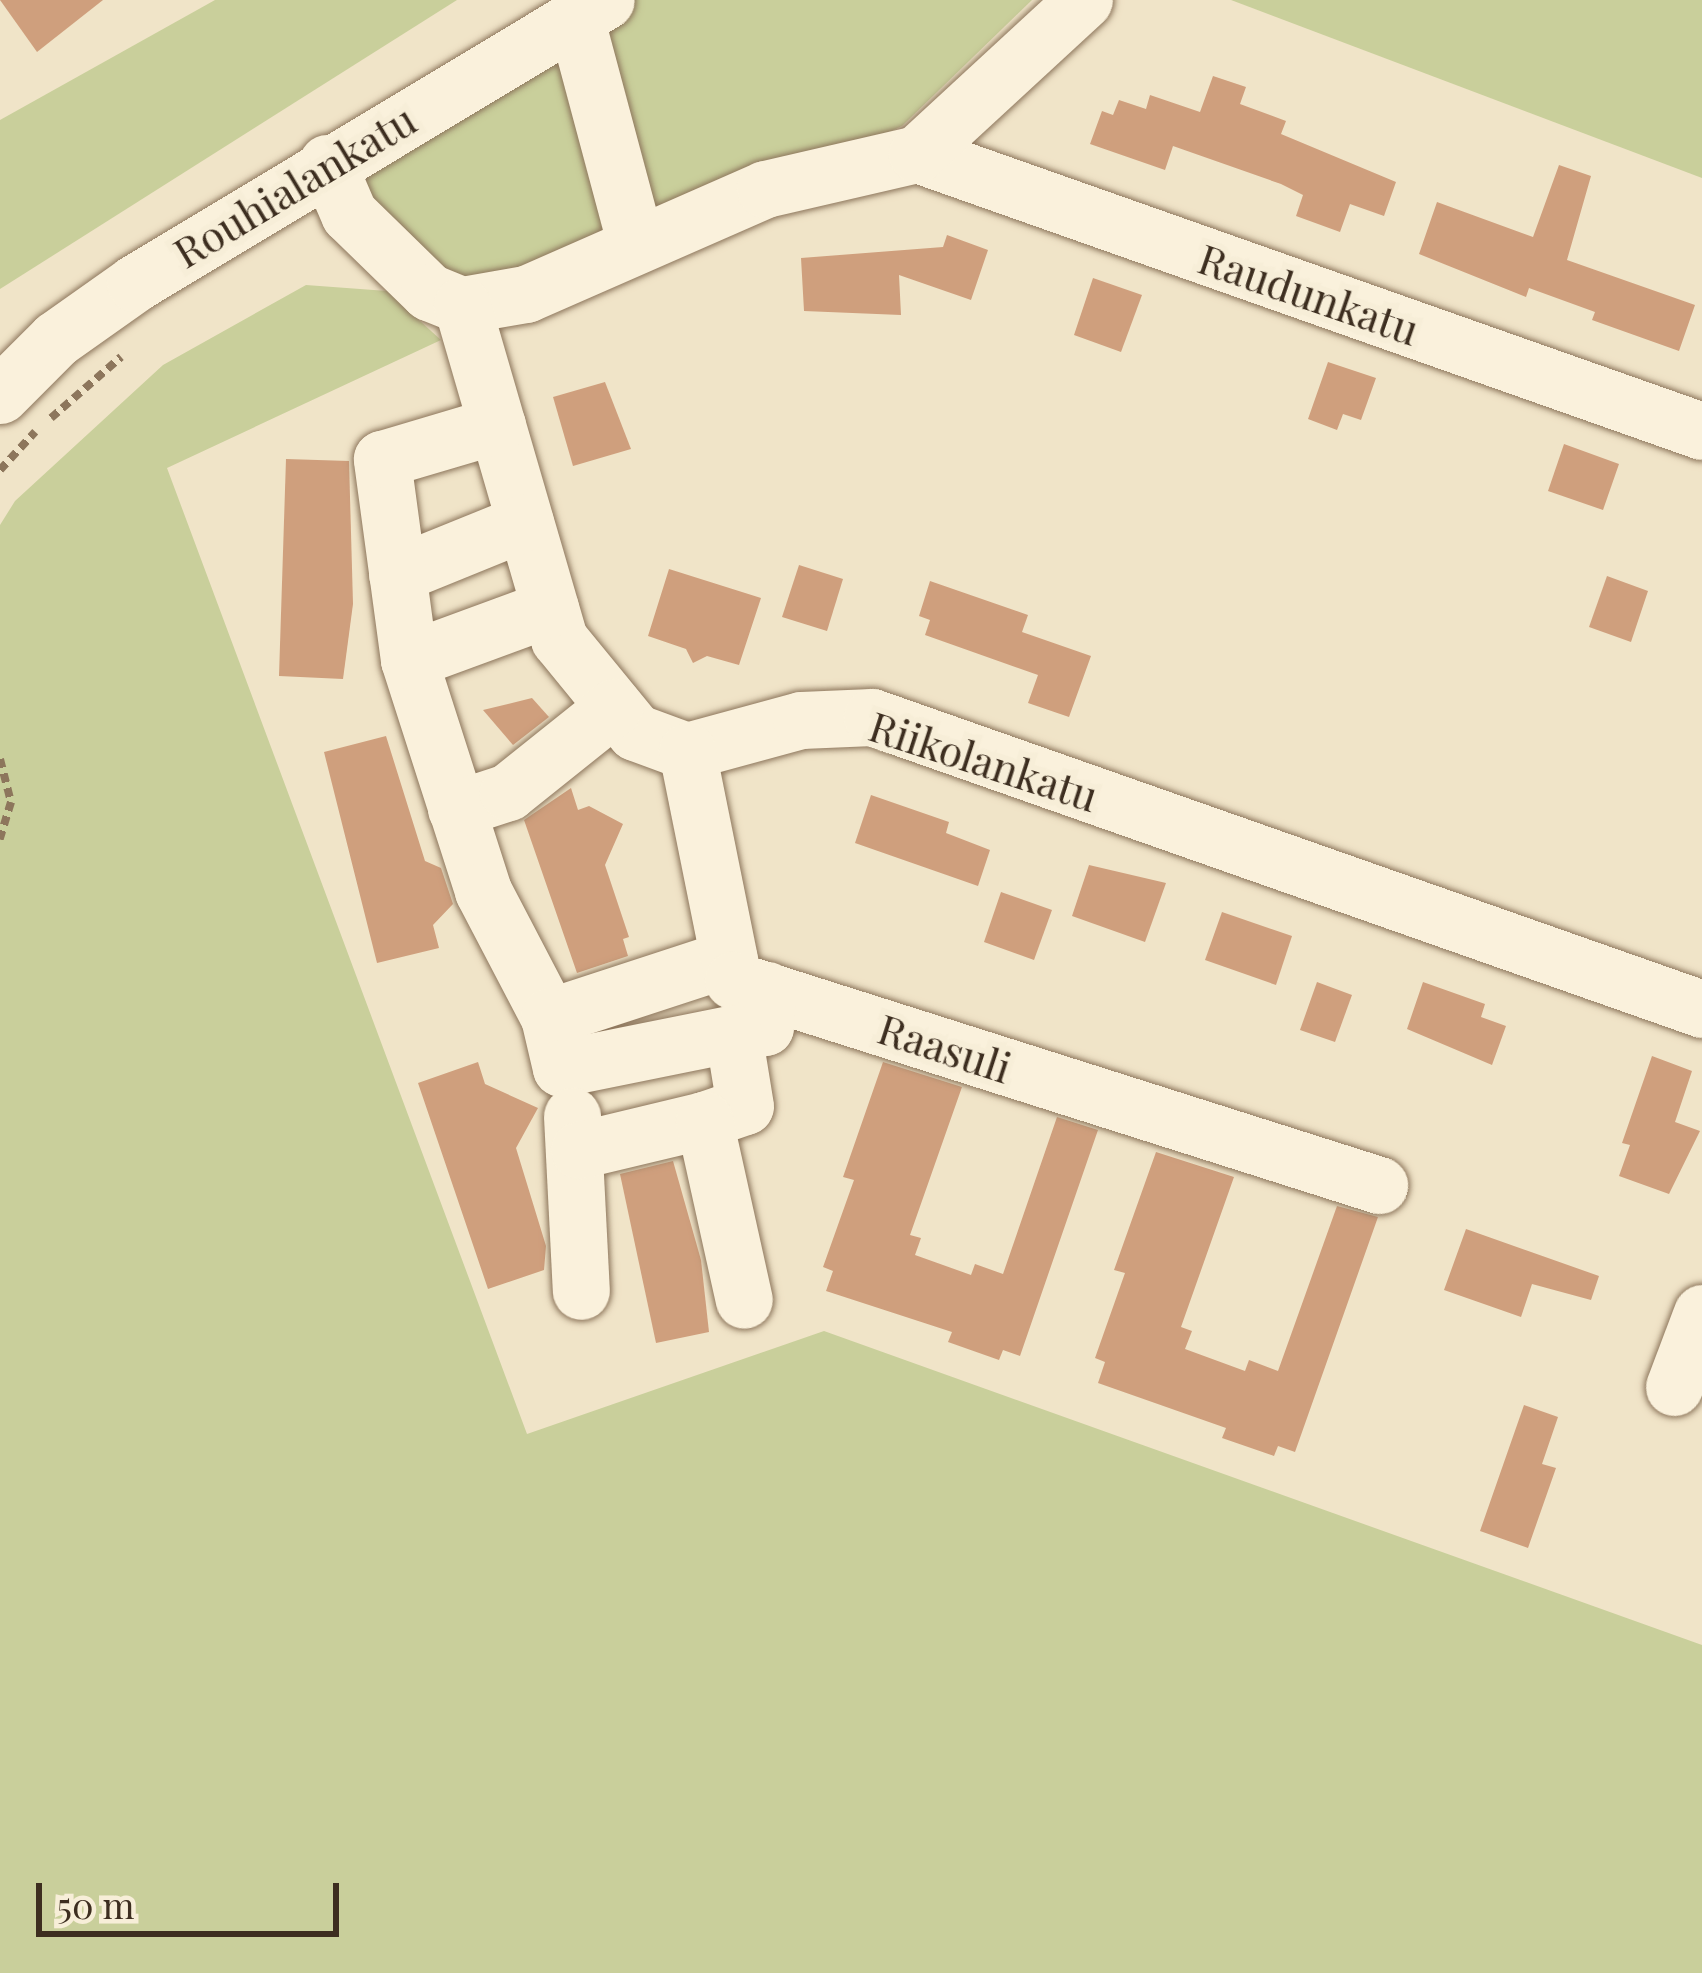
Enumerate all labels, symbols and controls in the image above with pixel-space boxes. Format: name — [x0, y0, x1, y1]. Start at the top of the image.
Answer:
street label: Rouhialankatu — [164, 93, 424, 277]
street label: Raudunkatu — [1192, 232, 1426, 354]
street label: Riikolankatu — [863, 699, 1105, 821]
street label: Raasuli — [872, 1002, 1018, 1092]
scale bar — [42, 1859, 345, 1933]
text: 50 m — [57, 1880, 134, 1928]

